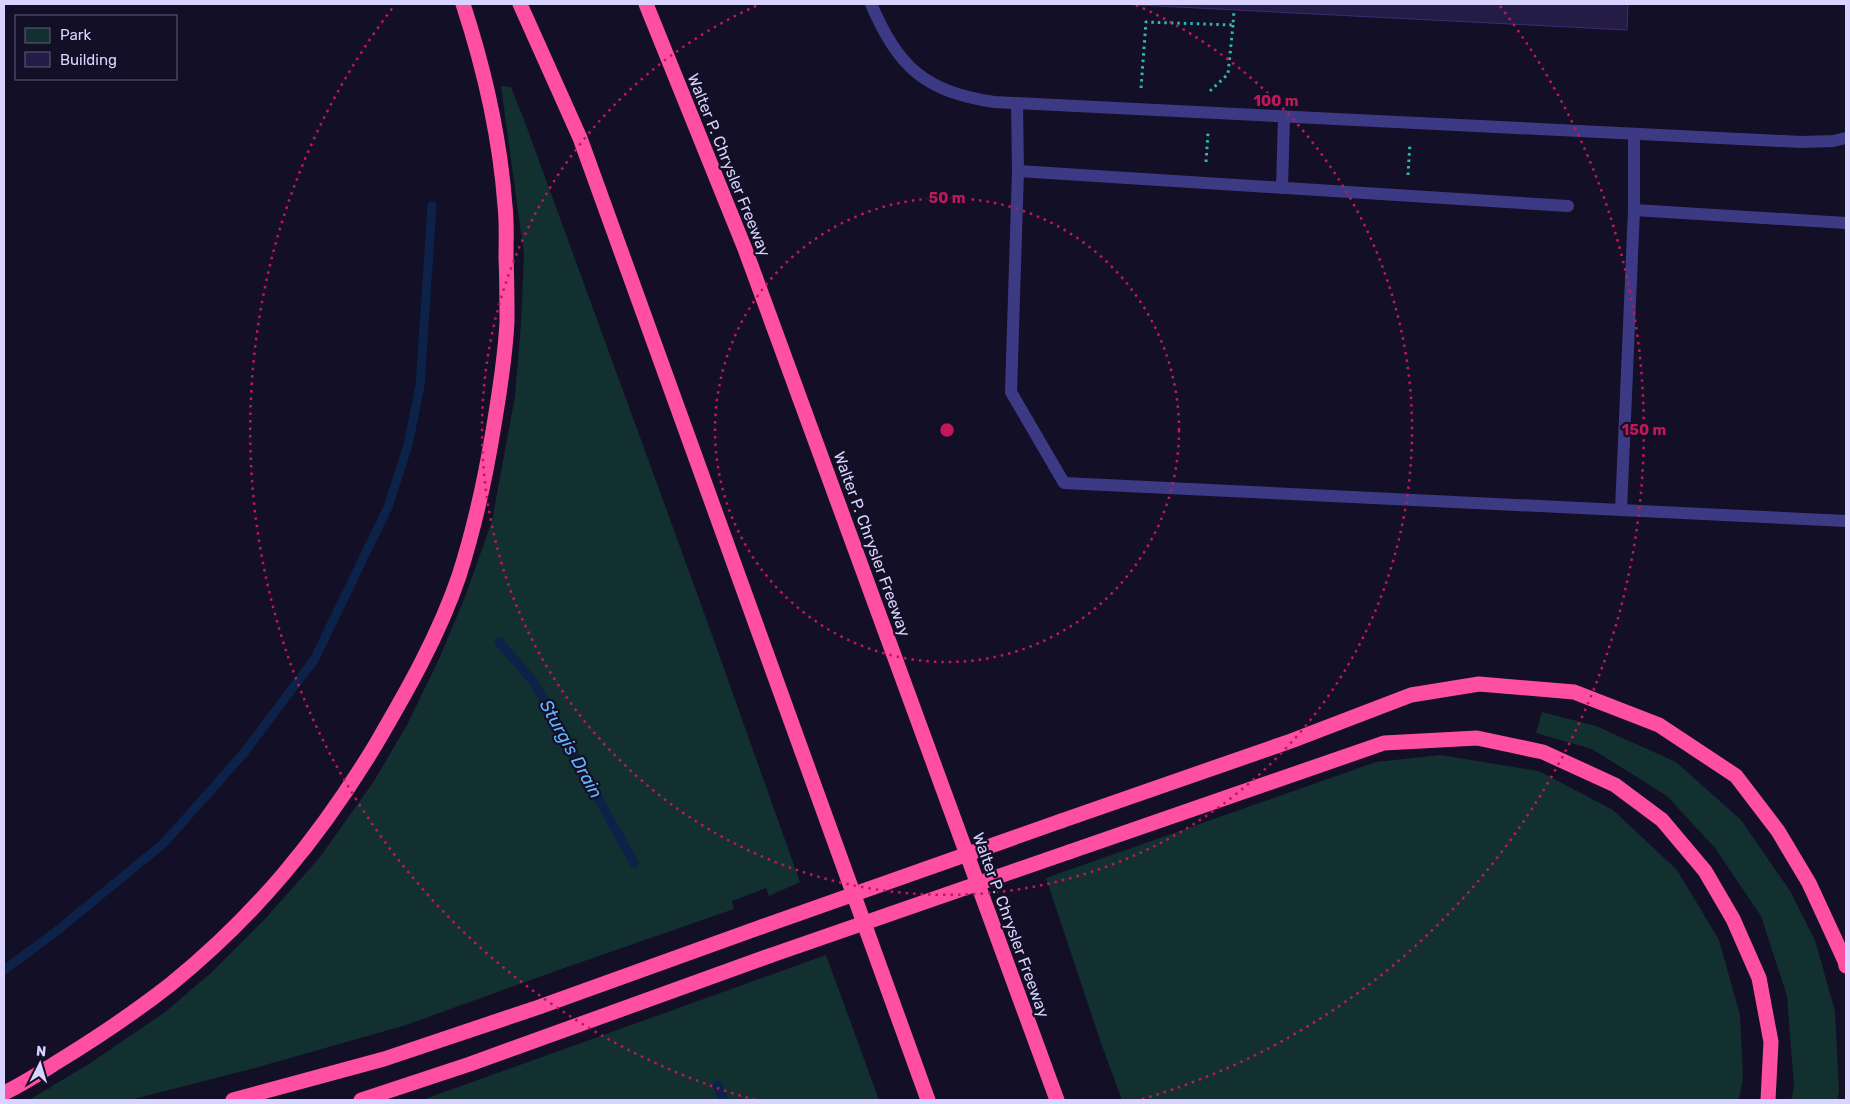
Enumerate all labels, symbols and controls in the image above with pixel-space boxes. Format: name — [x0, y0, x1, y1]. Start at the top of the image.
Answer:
legend — [15, 15, 178, 80]
text: Park — [60, 26, 91, 44]
text: Building — [60, 51, 117, 69]
street label: Walter P. Chrysler Freeway — [684, 71, 775, 259]
text: 100 m — [1254, 92, 1298, 110]
text: 50 m — [929, 189, 965, 207]
centre of rings — [938, 421, 956, 439]
text: 150 m — [1622, 421, 1666, 439]
street label: Walter P. Chrysler Freeway — [830, 449, 914, 639]
water label: Sturgis Drain — [535, 696, 607, 802]
street label: Walter P. Chrysler Freeway — [969, 830, 1053, 1020]
north arrow — [15, 1039, 65, 1089]
text: N — [35, 1043, 47, 1060]

